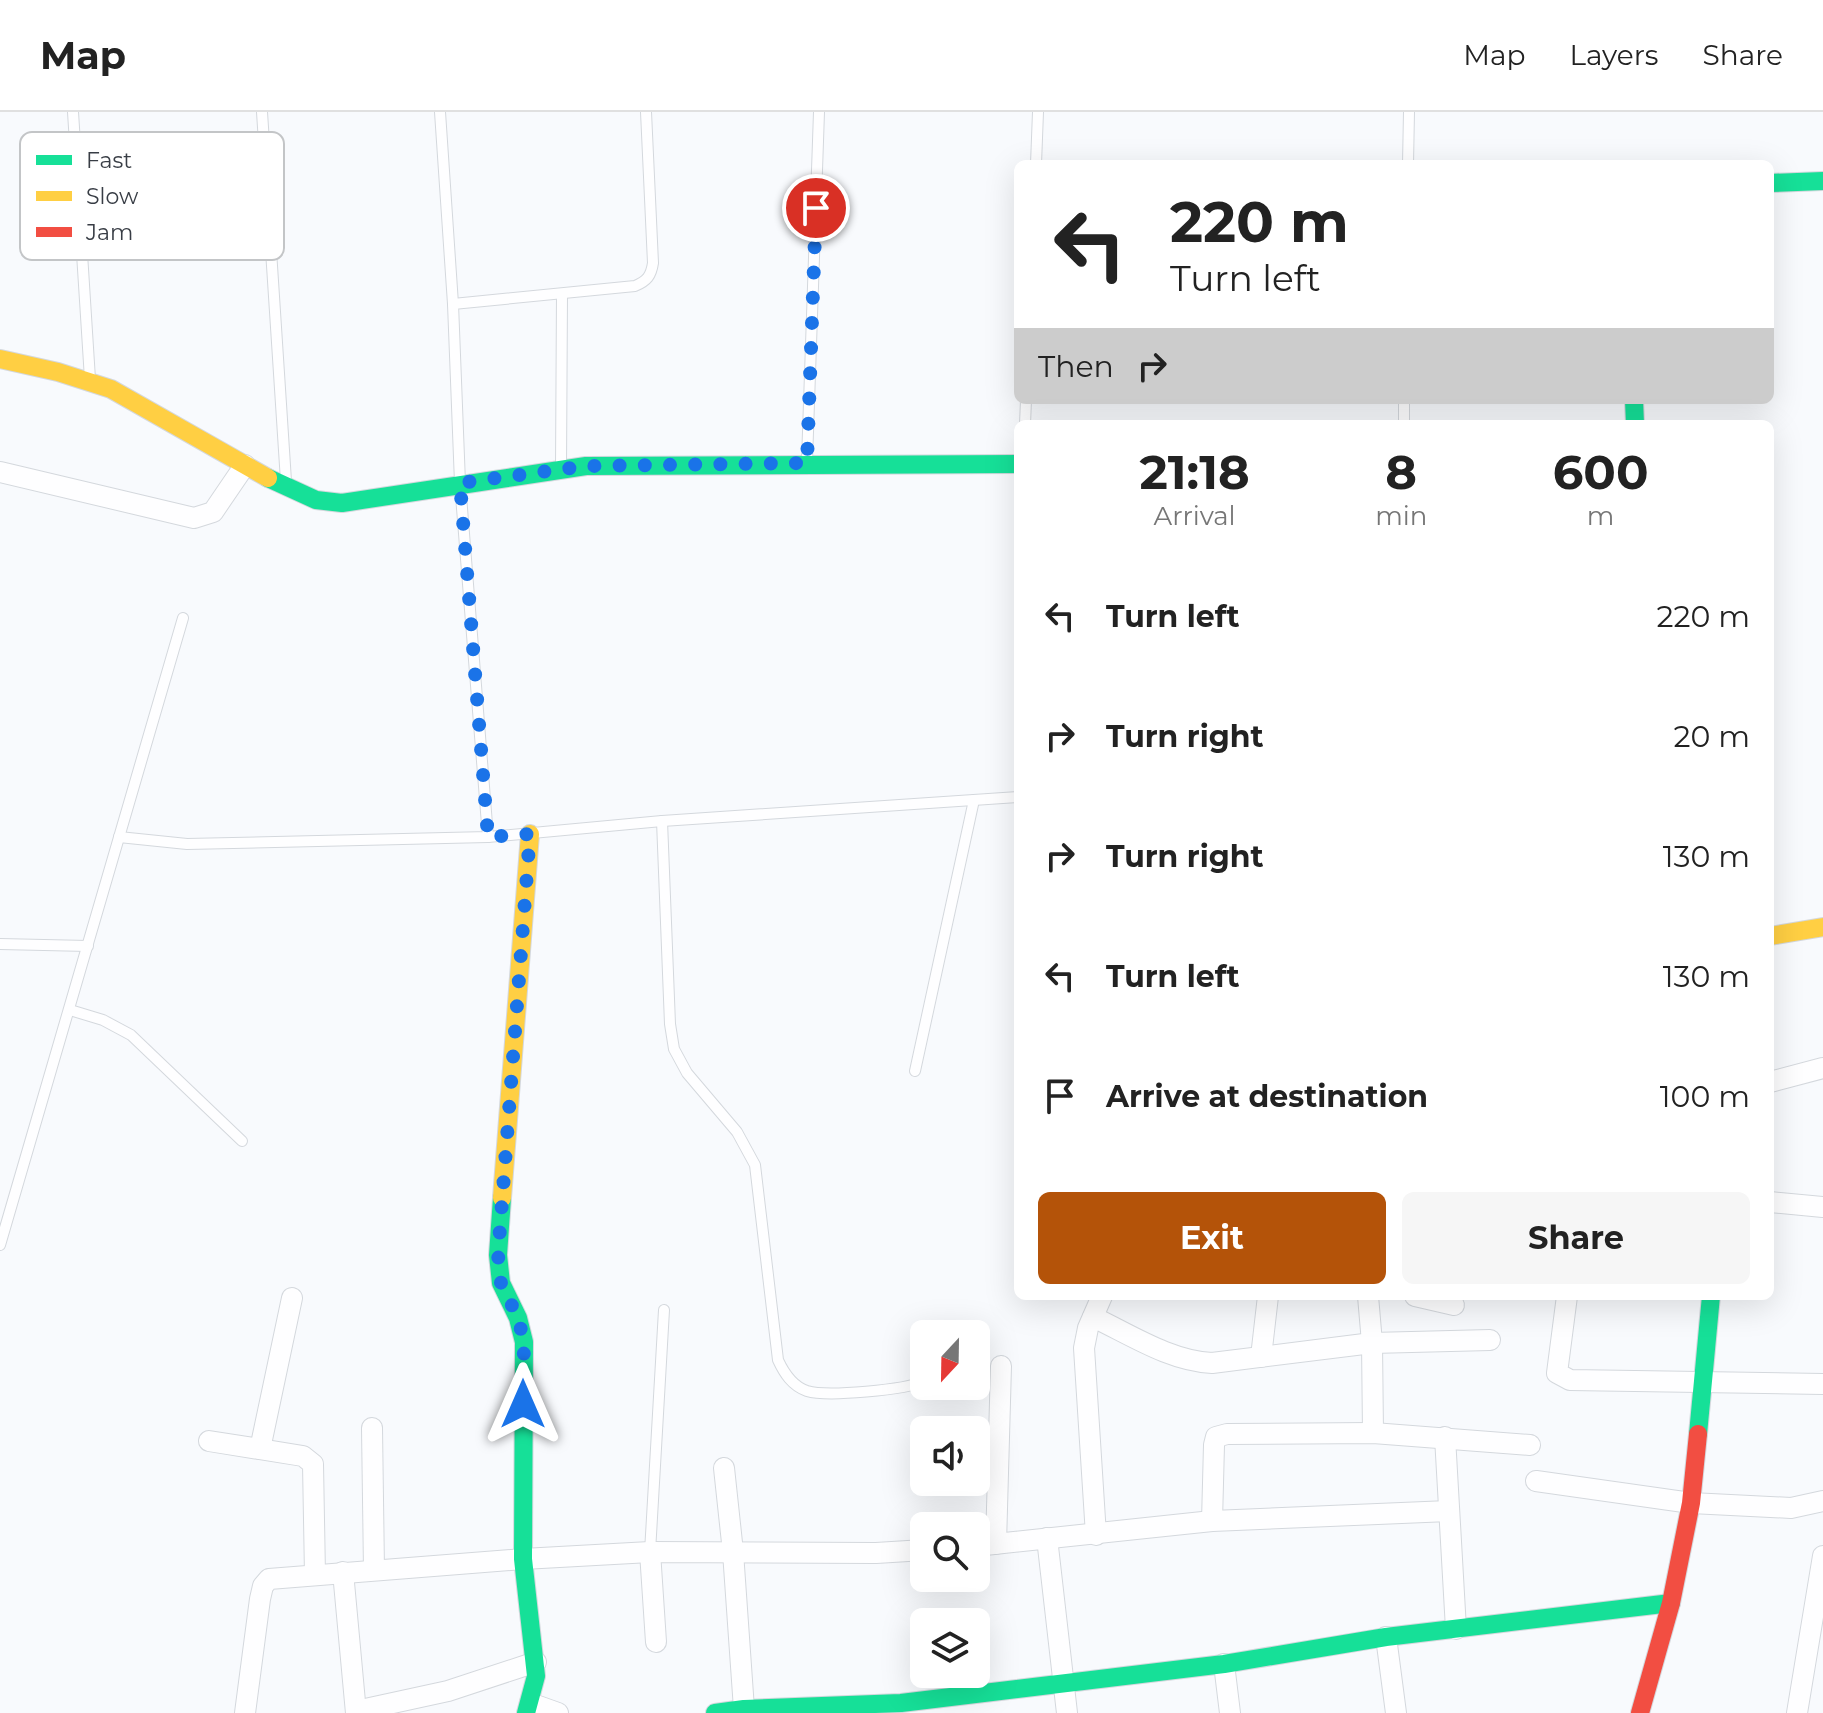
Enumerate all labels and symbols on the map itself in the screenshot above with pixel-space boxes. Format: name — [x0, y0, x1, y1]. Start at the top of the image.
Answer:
legend — [20, 132, 284, 260]
text: Fast — [86, 147, 132, 174]
pin — [782, 174, 850, 242]
text: Slow — [86, 183, 139, 210]
text: Jam — [85, 219, 133, 246]
north arrow — [910, 1320, 990, 1400]
position arrow — [481, 1362, 565, 1446]

